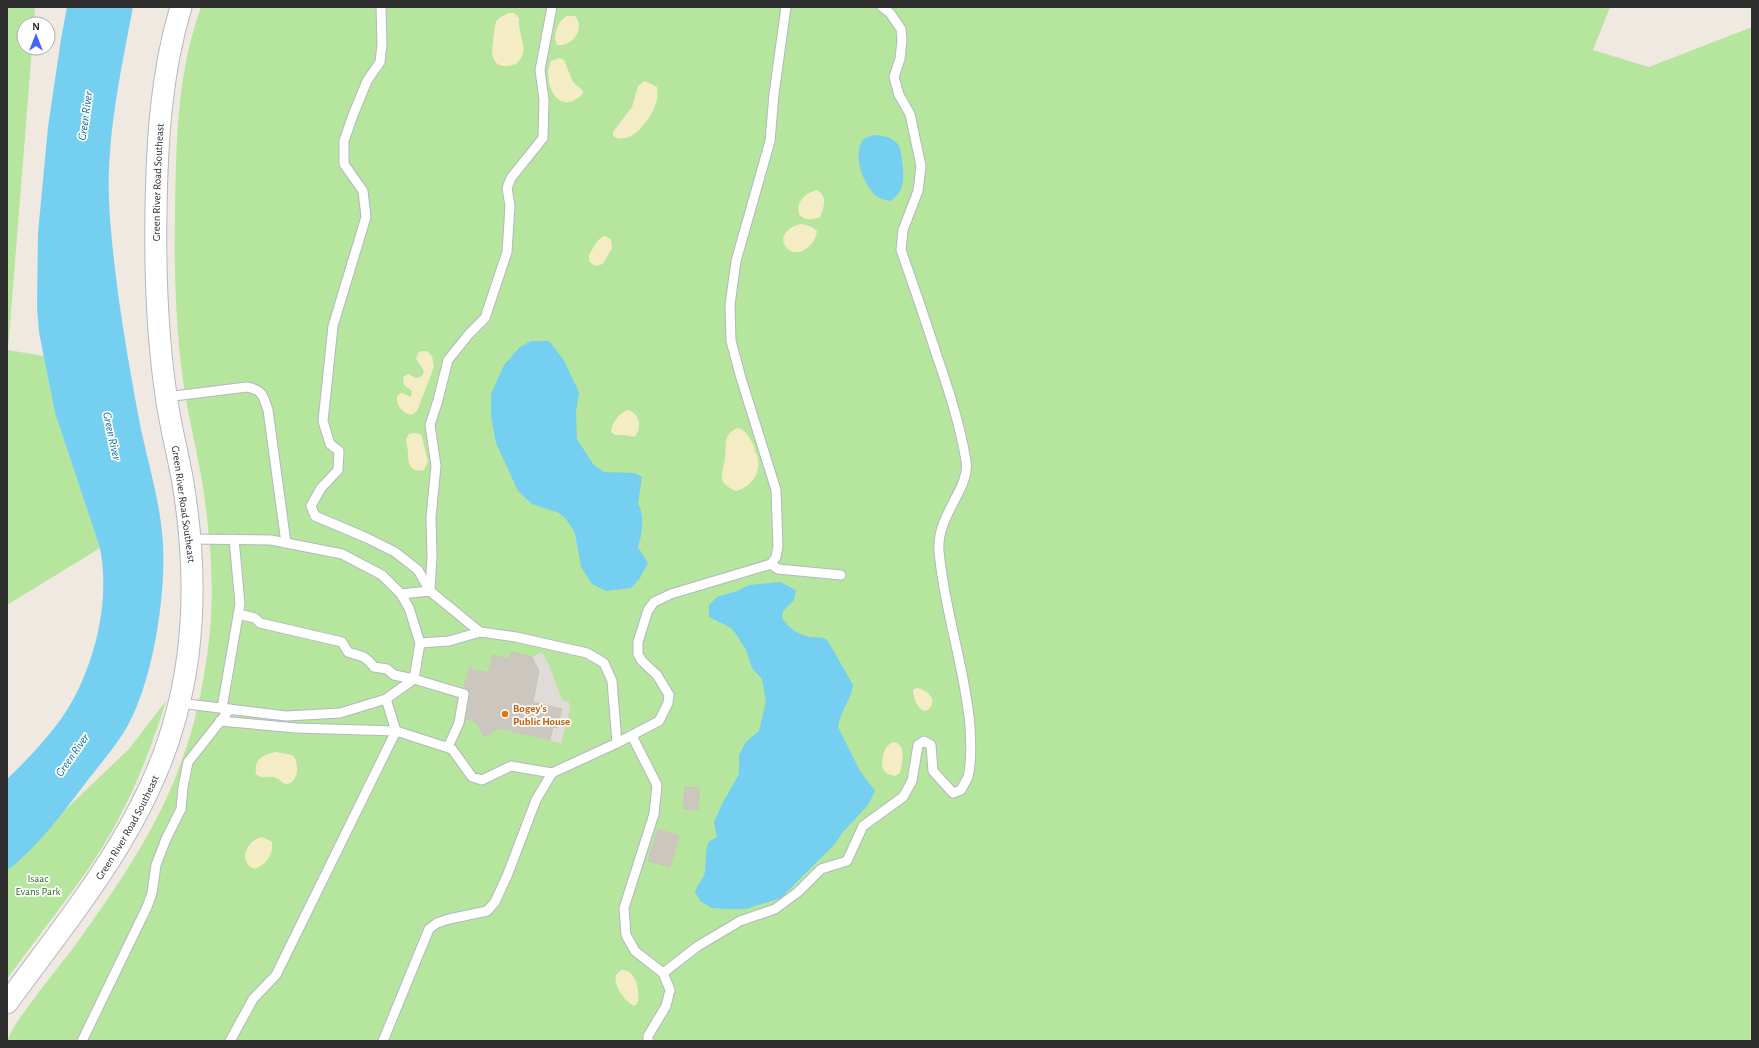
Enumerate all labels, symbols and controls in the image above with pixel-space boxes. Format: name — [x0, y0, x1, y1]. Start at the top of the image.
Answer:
north arrow — [16, 16, 56, 56]
text: N — [32, 21, 40, 32]
water label: Green River — [76, 90, 95, 141]
street label: Green River Road Southeast — [151, 122, 166, 241]
water label: Green River — [101, 411, 123, 462]
street label: Green River Road Southeast — [170, 445, 197, 564]
place label: Bogey's Public House — [513, 703, 570, 727]
marker: Bogey's Public House — [500, 709, 510, 719]
water label: Green River — [53, 731, 92, 779]
street label: Green River Road Southeast — [93, 773, 161, 882]
park label: Isaac Evans Park — [16, 873, 60, 897]

